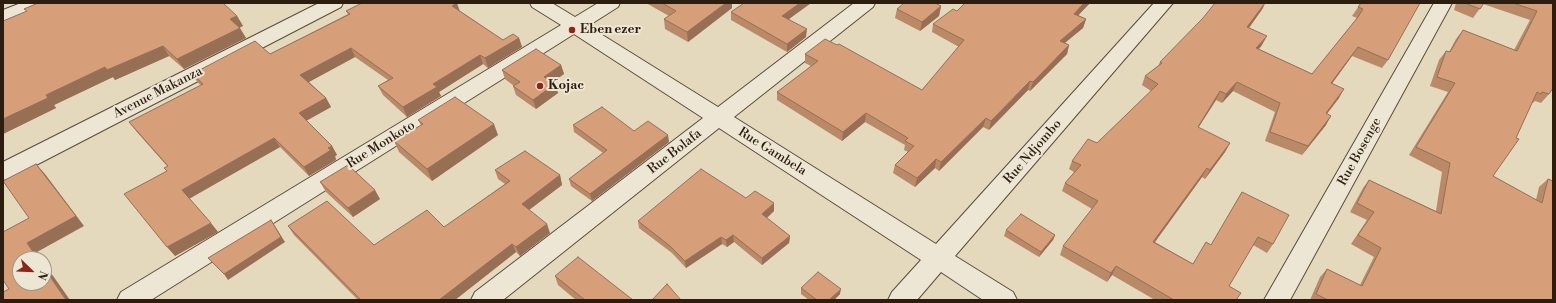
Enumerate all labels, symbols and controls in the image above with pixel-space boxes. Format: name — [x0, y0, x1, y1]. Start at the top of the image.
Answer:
place label: Eben ezer — [580, 22, 641, 38]
marker: Eben ezer — [567, 25, 577, 35]
street label: Avenue Makanza — [111, 64, 205, 122]
place label: Kojac — [548, 78, 584, 94]
marker: Kojac — [535, 81, 545, 91]
street label: Rue Bosenge — [1335, 115, 1385, 189]
street label: Rue Ndjombo — [1001, 117, 1065, 187]
street label: Rue Monkoto — [344, 118, 418, 172]
street label: Rue Gambela — [735, 125, 809, 179]
street label: Rue Bolafa — [645, 126, 705, 178]
north arrow — [12, 251, 52, 291]
text: N — [34, 269, 50, 282]

